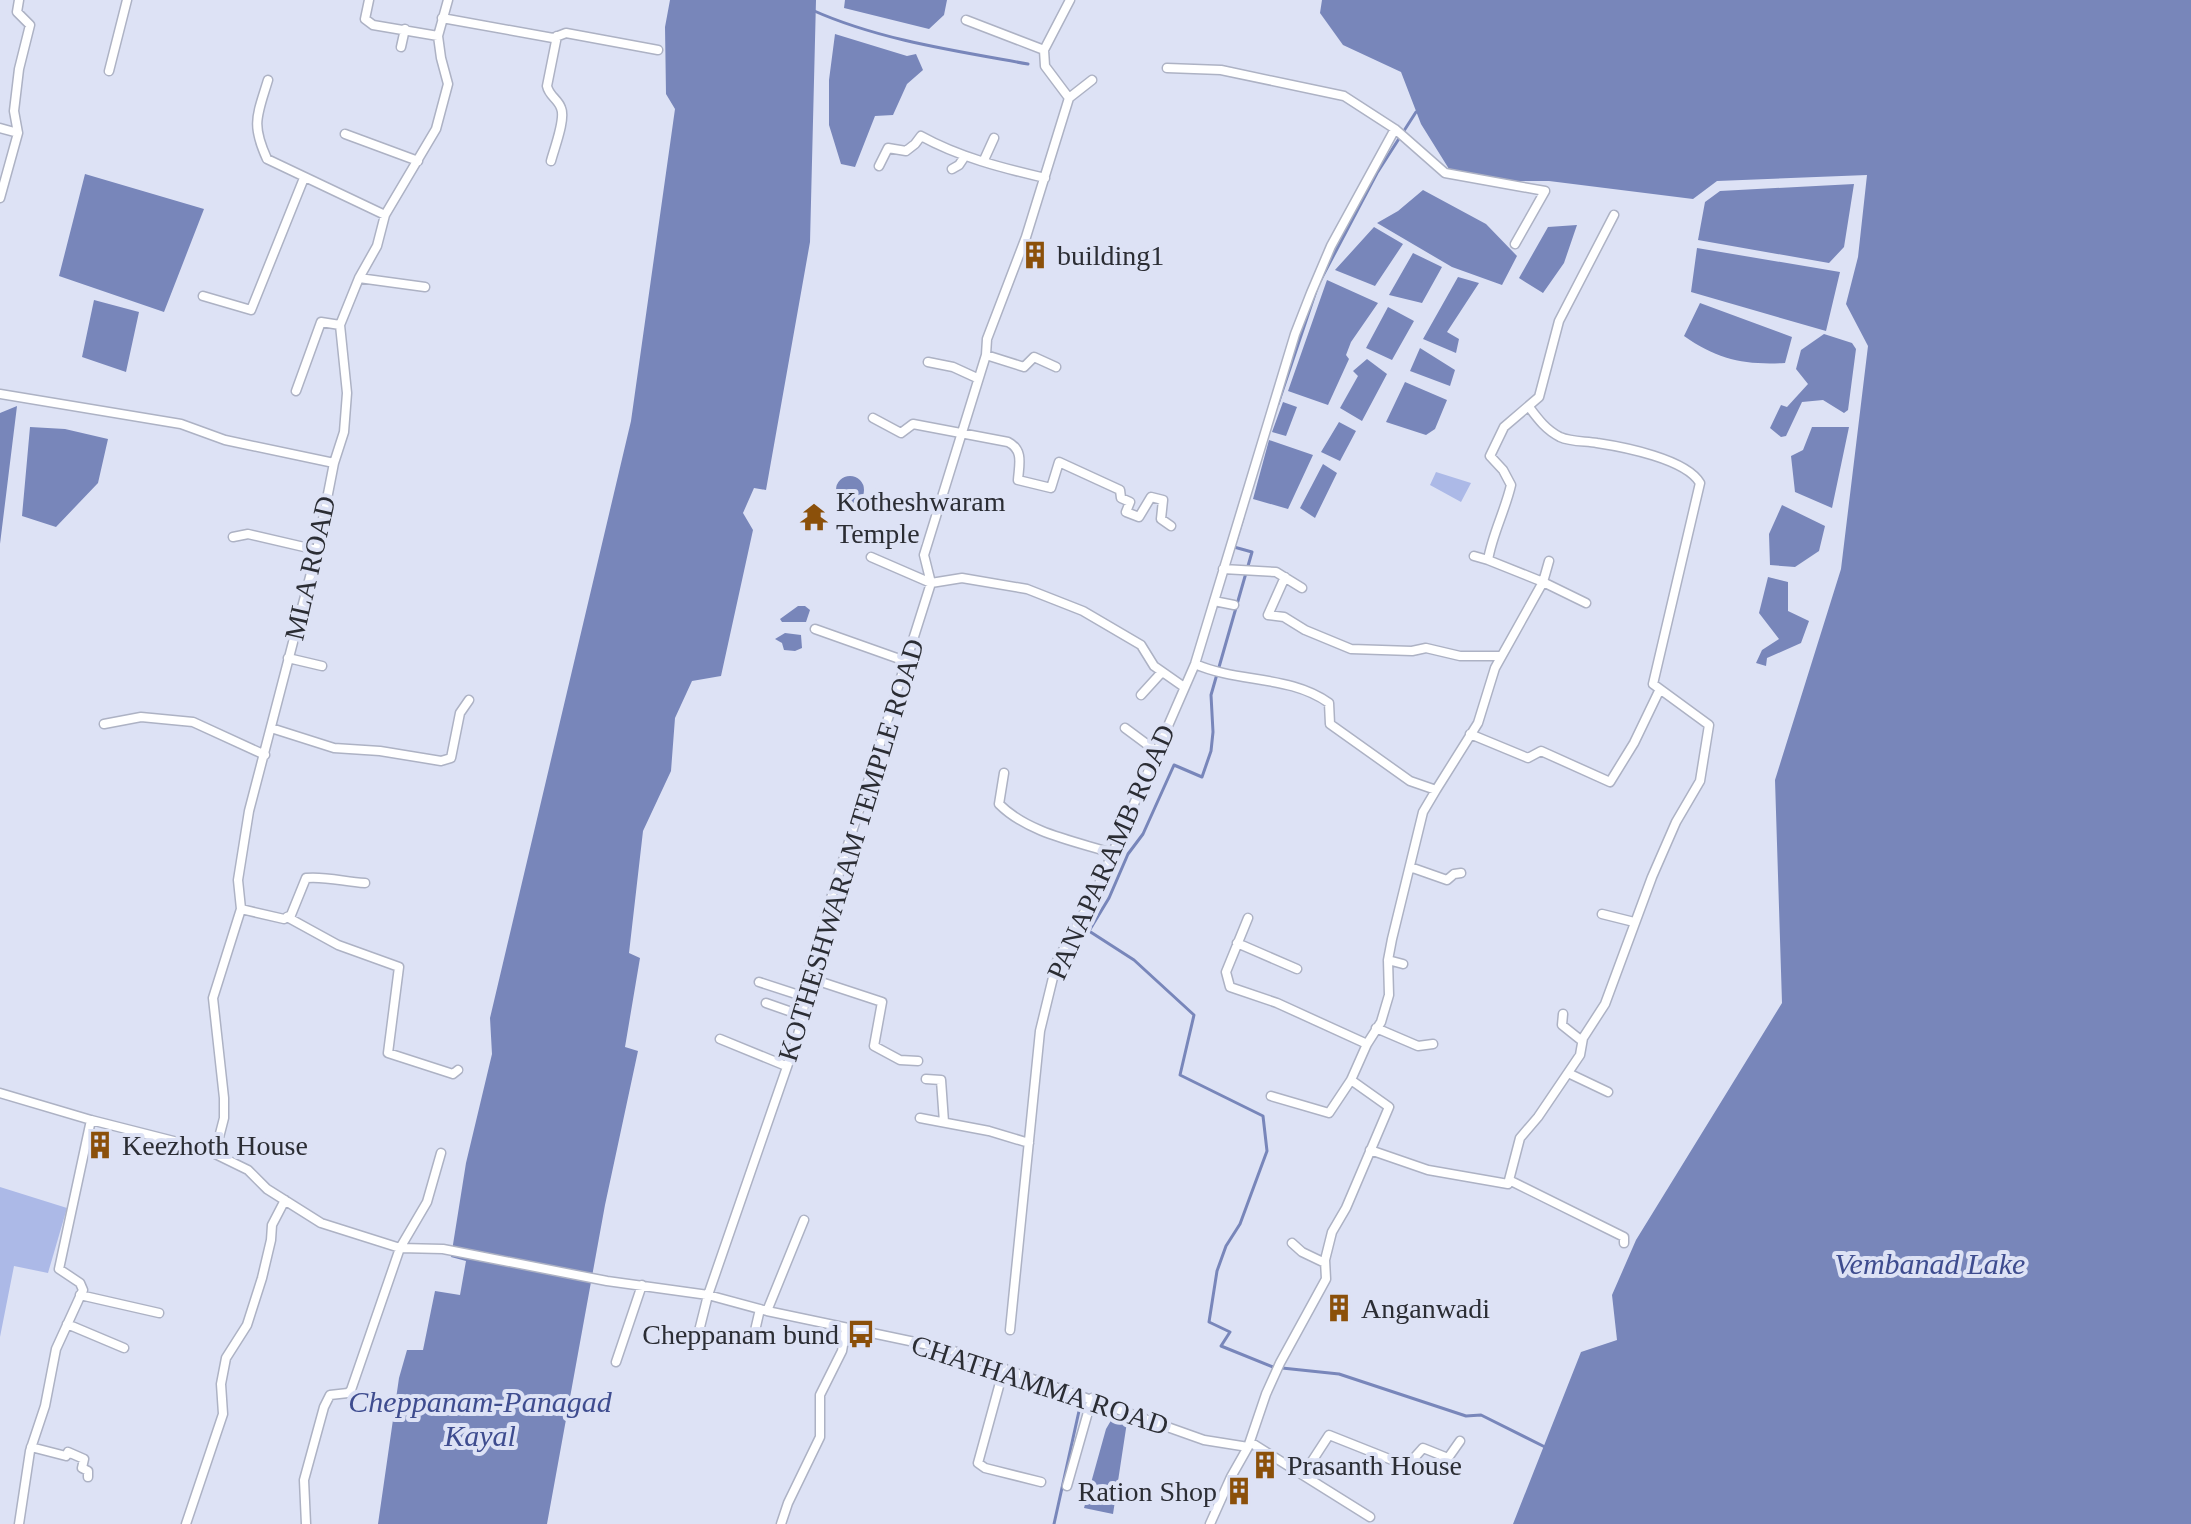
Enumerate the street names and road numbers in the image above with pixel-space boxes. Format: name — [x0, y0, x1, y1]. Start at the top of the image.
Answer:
street label: MLA ROAD — [278, 493, 342, 643]
street label: KOTHESHWARAM TEMPLE ROAD — [772, 635, 930, 1065]
street label: PANAPARAMB ROAD — [1041, 720, 1181, 984]
street label: CHATHAMMA ROAD — [908, 1329, 1172, 1441]

